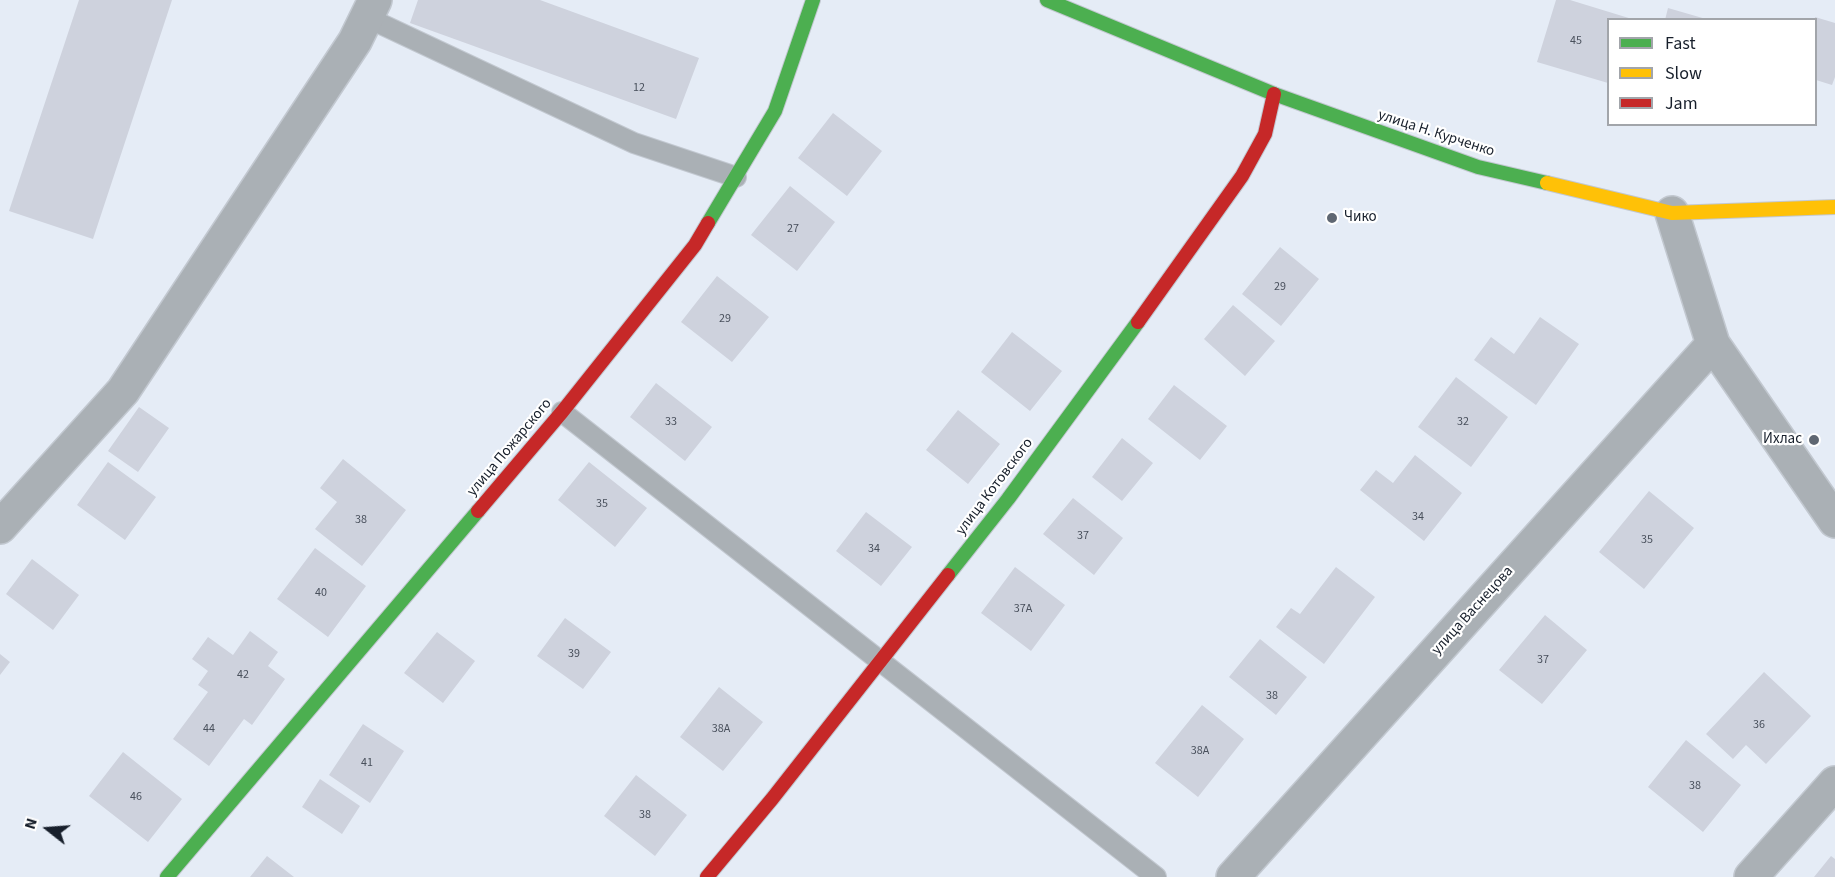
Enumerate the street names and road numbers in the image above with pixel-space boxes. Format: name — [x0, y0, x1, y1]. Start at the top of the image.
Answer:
street label: улица Н. Курченко — [1375, 107, 1497, 161]
street label: улица Пожарского — [464, 395, 556, 501]
street label: улица Котовского — [953, 435, 1037, 539]
street label: улица Васнецова — [1428, 563, 1518, 659]

